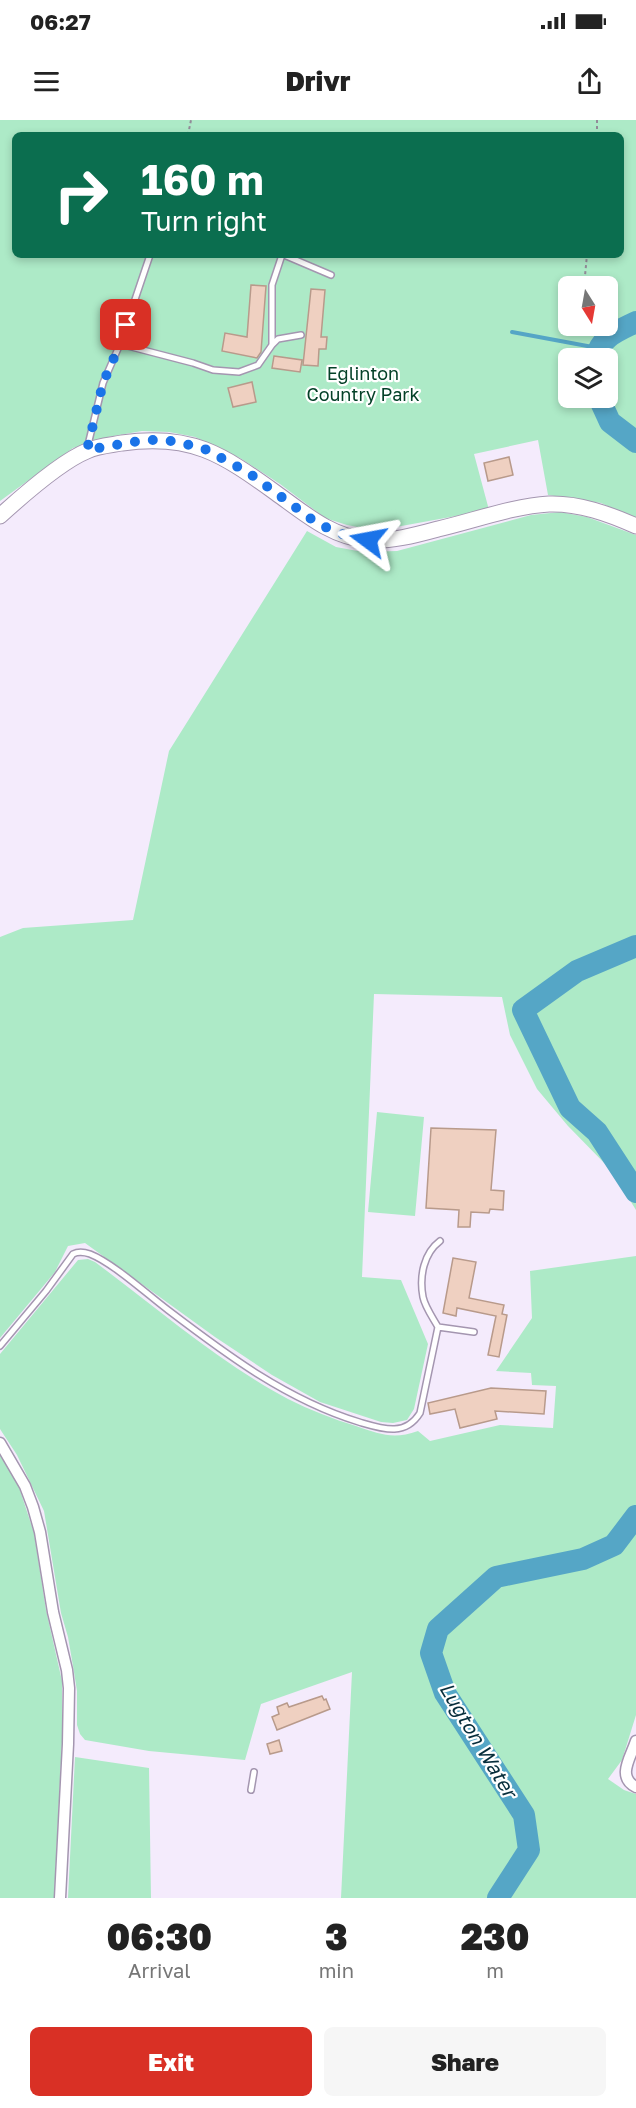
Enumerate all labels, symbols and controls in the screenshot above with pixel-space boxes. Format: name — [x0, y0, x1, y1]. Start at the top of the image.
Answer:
text: 06:27 — [30, 8, 91, 35]
icon: menu — [30, 65, 63, 98]
text: Drivr — [285, 65, 351, 97]
icon: share — [573, 65, 606, 98]
text: 160 m — [141, 154, 264, 204]
icon: right — [42, 156, 120, 234]
text: Turn right — [141, 205, 267, 237]
north arrow — [558, 276, 618, 336]
map controls — [558, 276, 618, 408]
pin — [100, 299, 151, 350]
icon: arrive — [109, 308, 142, 341]
button: layers — [558, 348, 618, 408]
park label: Eglinton Country Park — [306, 362, 420, 405]
position arrow — [336, 508, 400, 572]
water label: Lugton Water — [434, 1678, 524, 1804]
text: 06:30 — [107, 1915, 212, 1958]
text: 3 — [325, 1915, 348, 1958]
text: 230 — [461, 1915, 529, 1958]
text: Arrival — [128, 1958, 191, 1982]
text: min — [319, 1958, 354, 1982]
text: m — [486, 1958, 504, 1982]
button: Exit — [30, 2027, 312, 2096]
button: Share — [324, 2027, 606, 2096]

